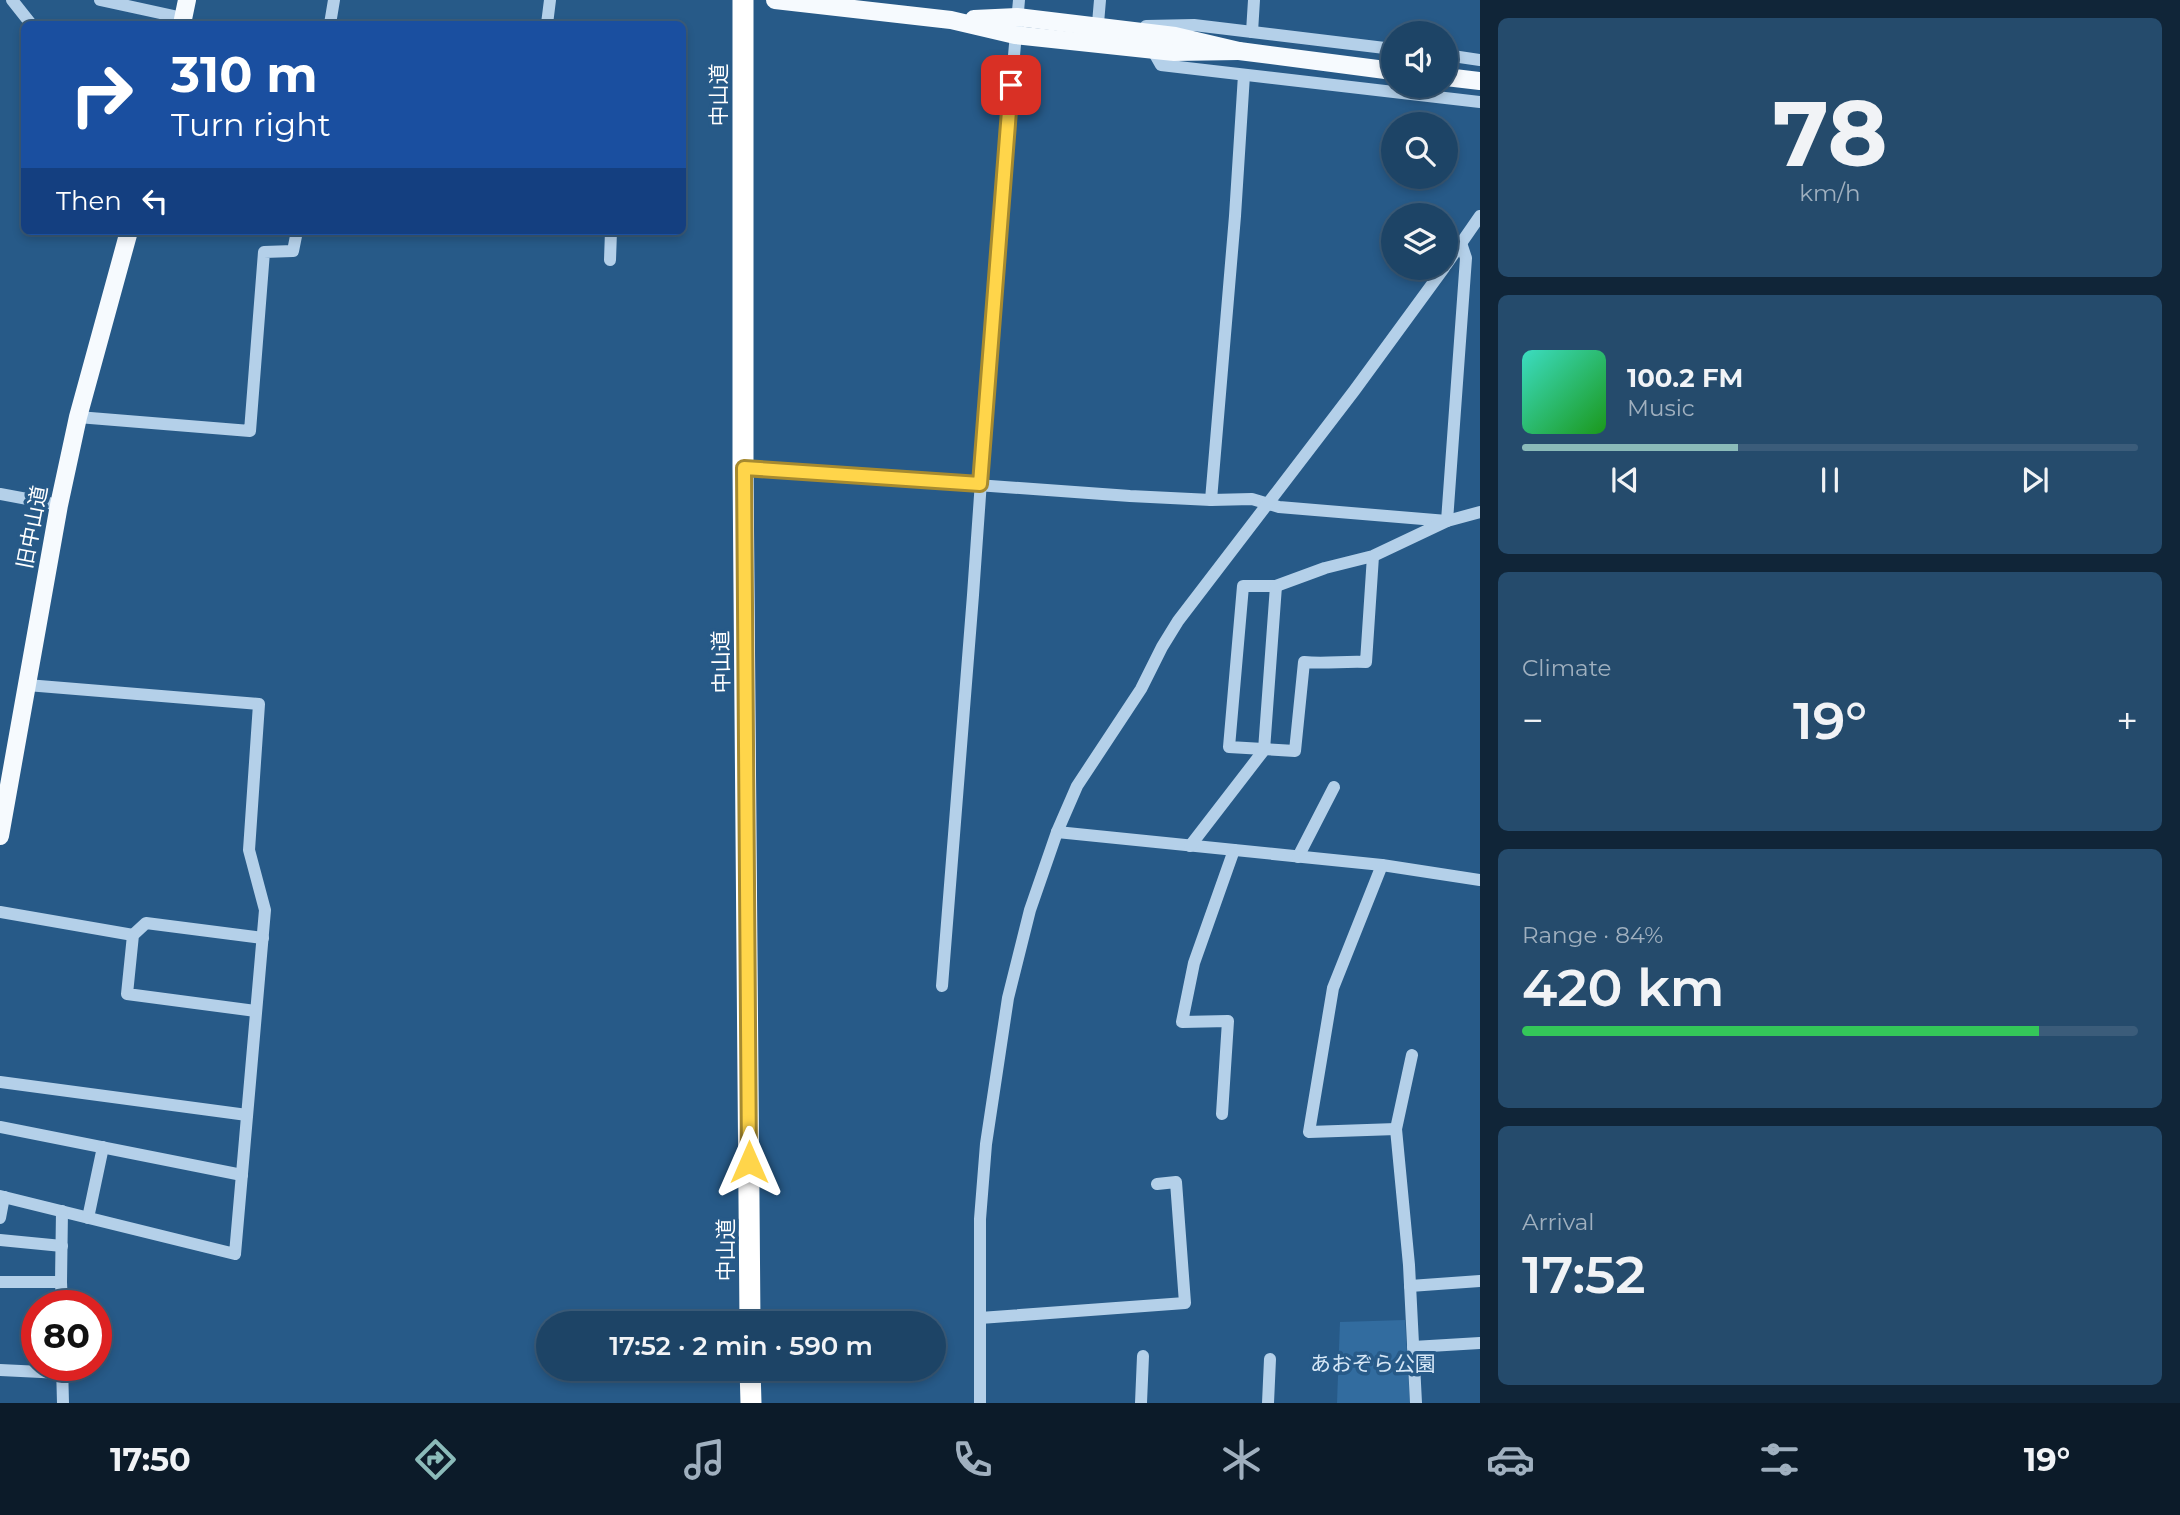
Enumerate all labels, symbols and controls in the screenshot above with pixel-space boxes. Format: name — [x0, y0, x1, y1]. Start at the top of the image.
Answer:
map controls — [1381, 21, 1458, 280]
button: sound — [1381, 21, 1458, 98]
text: 310 m — [171, 45, 318, 104]
icon: right — [56, 49, 147, 140]
pin — [981, 55, 1041, 115]
street label: 中山道 — [706, 64, 731, 127]
icon: arrive — [992, 66, 1030, 104]
text: 78 — [1773, 78, 1887, 189]
text: Turn right — [171, 105, 331, 144]
button: search — [1381, 112, 1458, 189]
text: km/h — [1799, 179, 1861, 207]
icon: left — [136, 182, 174, 220]
text: Then — [56, 185, 122, 217]
button: layers — [1381, 203, 1458, 280]
text: 100.2 FM — [1627, 362, 1743, 394]
text: Music — [1627, 394, 1695, 422]
icon: previous — [1606, 461, 1644, 499]
icon: pause — [1811, 461, 1849, 499]
icon: next — [2016, 461, 2054, 499]
street label: 旧中山道 — [12, 483, 52, 571]
street label: 中山道 — [708, 630, 734, 694]
text: Climate — [1522, 654, 1611, 682]
text: 19° — [1793, 689, 1867, 752]
text: − — [1522, 697, 1544, 744]
text: + — [2116, 697, 2138, 744]
text: Range · 84% — [1522, 921, 1663, 949]
text: 420 km — [1522, 956, 1724, 1019]
position arrow — [712, 1125, 786, 1199]
text: Arrival — [1522, 1208, 1595, 1236]
street label: 中山道 — [713, 1219, 738, 1282]
text: 17:52 — [1522, 1243, 1645, 1306]
speed limit sign: 80 — [21, 1290, 112, 1381]
text: 17:52 · 2 min · 590 m — [609, 1330, 873, 1362]
park label: あおぞら公園 — [1310, 1351, 1436, 1376]
icon: directions — [411, 1435, 460, 1484]
icon: music — [680, 1435, 729, 1484]
icon: phone — [948, 1435, 997, 1484]
icon: climate — [1217, 1435, 1266, 1484]
icon: car — [1486, 1435, 1535, 1484]
icon: filters — [1755, 1435, 1804, 1484]
text: 17:50 — [110, 1440, 191, 1479]
text: 19° — [2024, 1440, 2070, 1479]

